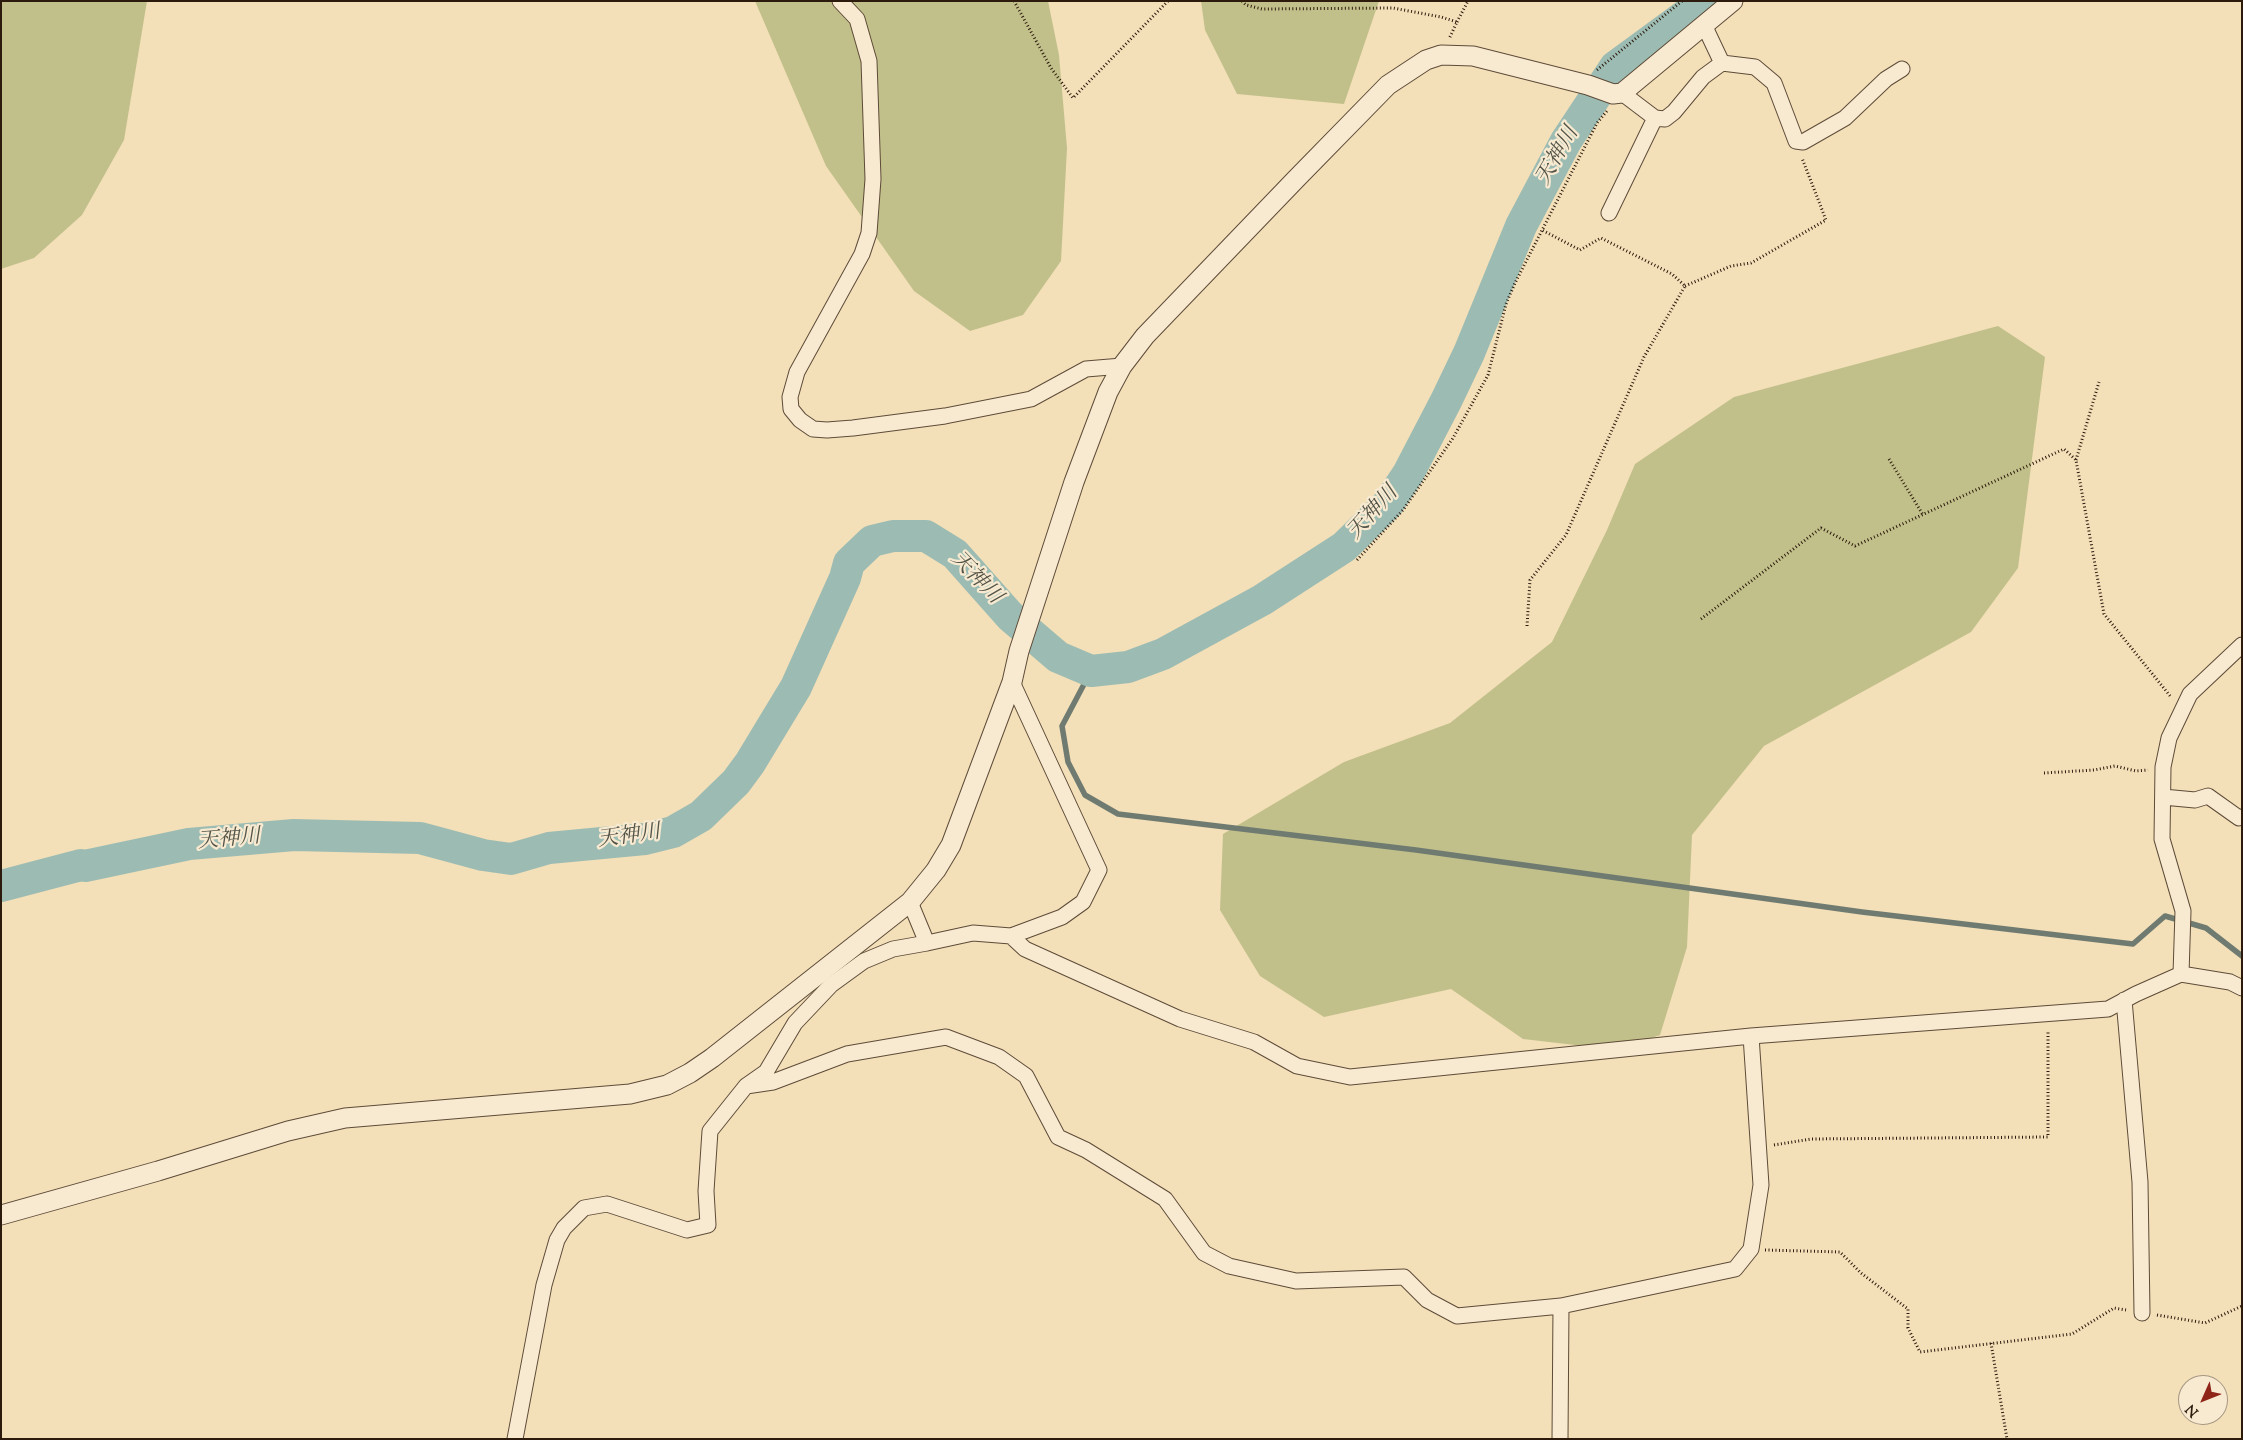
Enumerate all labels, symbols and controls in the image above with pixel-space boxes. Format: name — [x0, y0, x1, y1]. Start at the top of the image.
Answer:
water label: 天神川 — [1532, 123, 1586, 191]
water label: 天神川 — [1344, 482, 1404, 546]
water label: 天神川 — [944, 548, 1006, 610]
water label: 天神川 — [596, 821, 662, 855]
water label: 天神川 — [197, 826, 261, 856]
north arrow — [2178, 1375, 2228, 1425]
text: N — [2182, 1399, 2204, 1421]

